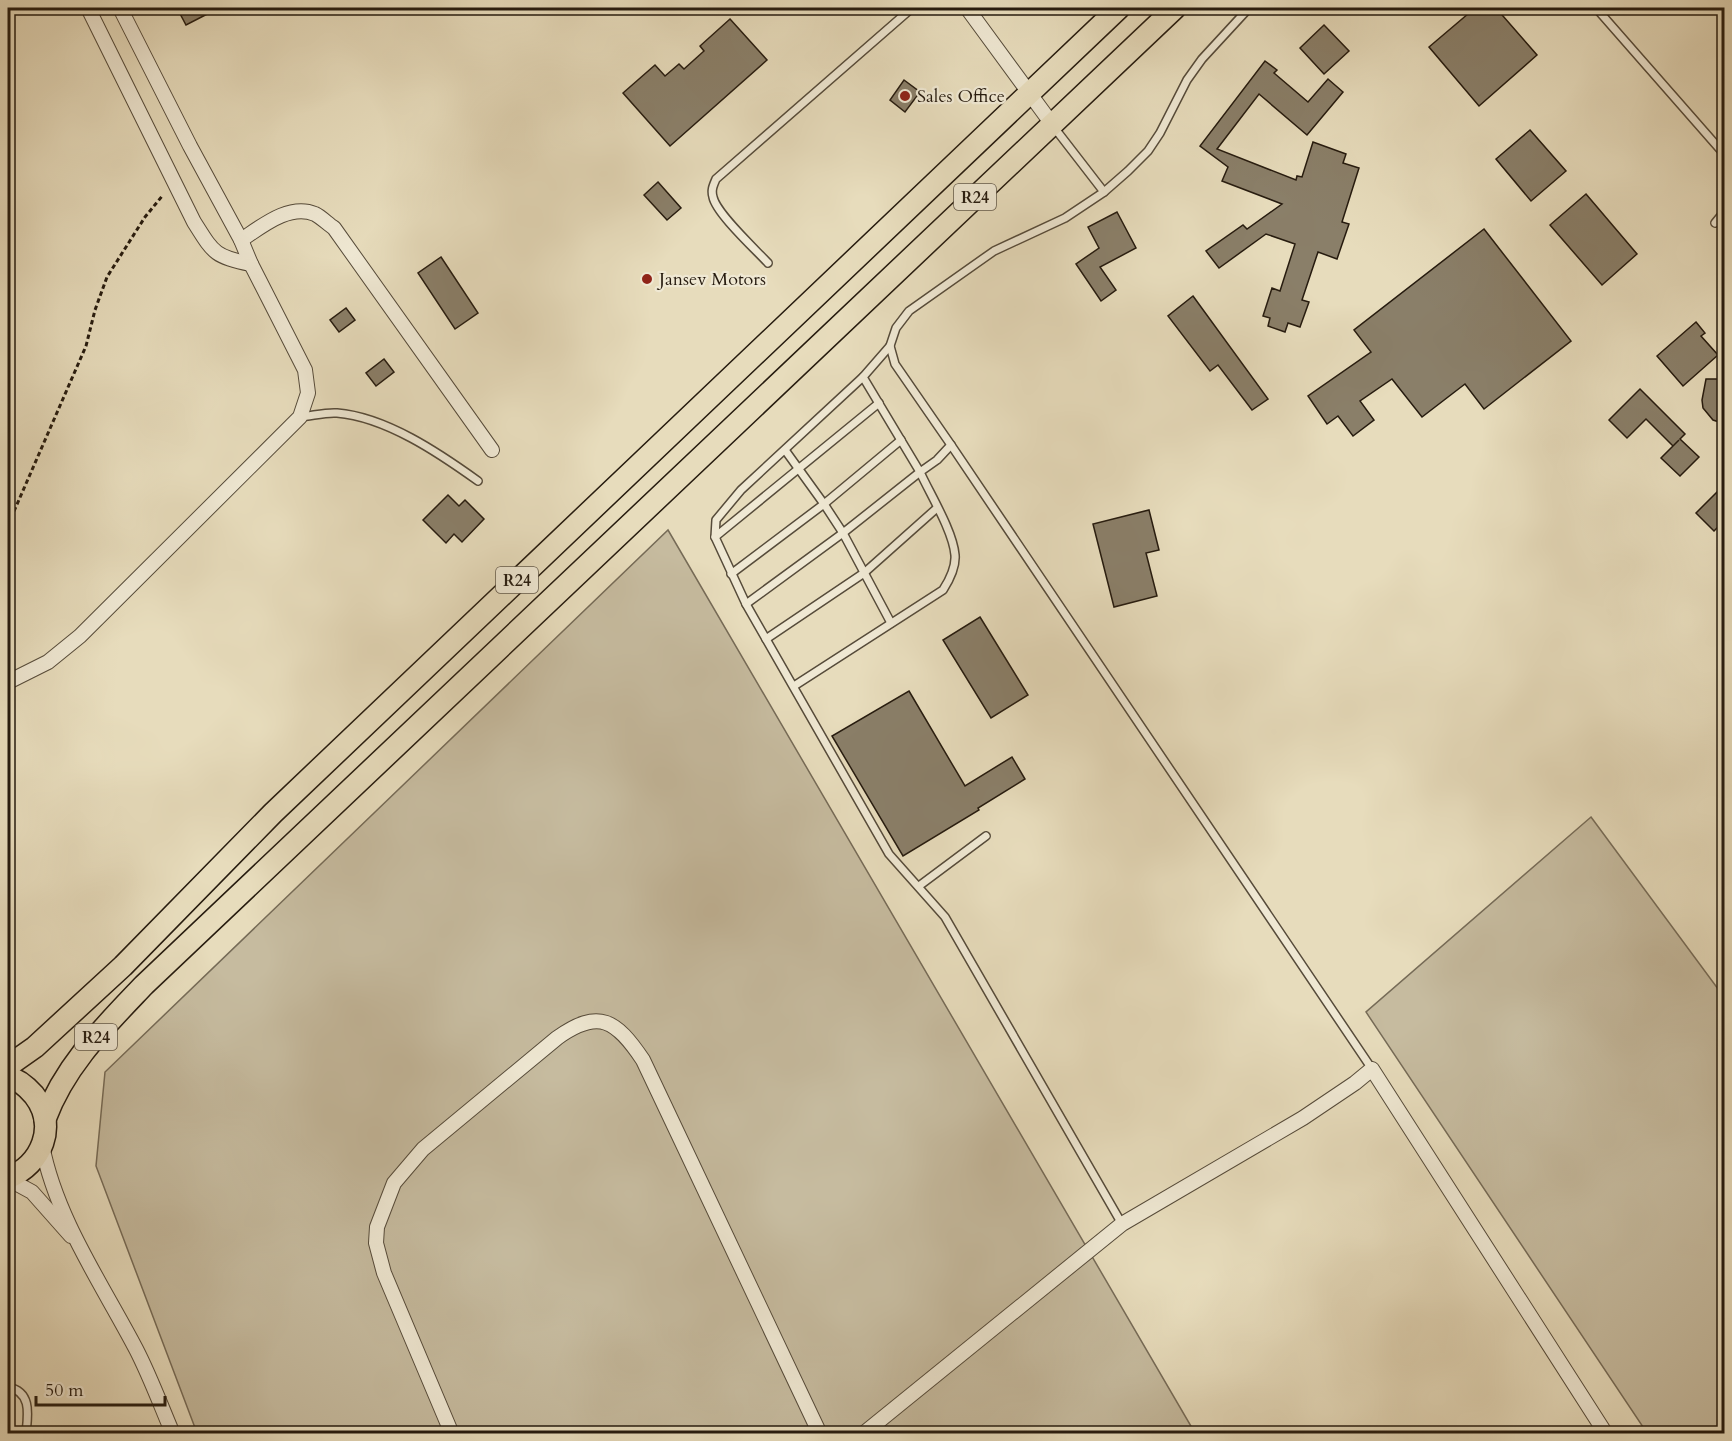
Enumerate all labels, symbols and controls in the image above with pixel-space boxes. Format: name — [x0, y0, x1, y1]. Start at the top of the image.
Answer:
place label: Sales Office — [917, 84, 1005, 109]
marker: Sales Office — [898, 89, 912, 103]
road number: R24 — [954, 184, 996, 210]
place label: Jansev Motors — [656, 267, 766, 292]
marker: Jansev Motors — [640, 272, 654, 286]
road number: R24 — [496, 567, 538, 593]
road number: R24 — [75, 1024, 117, 1050]
scale bar — [36, 1369, 165, 1407]
text: 50 m — [45, 1378, 84, 1403]

